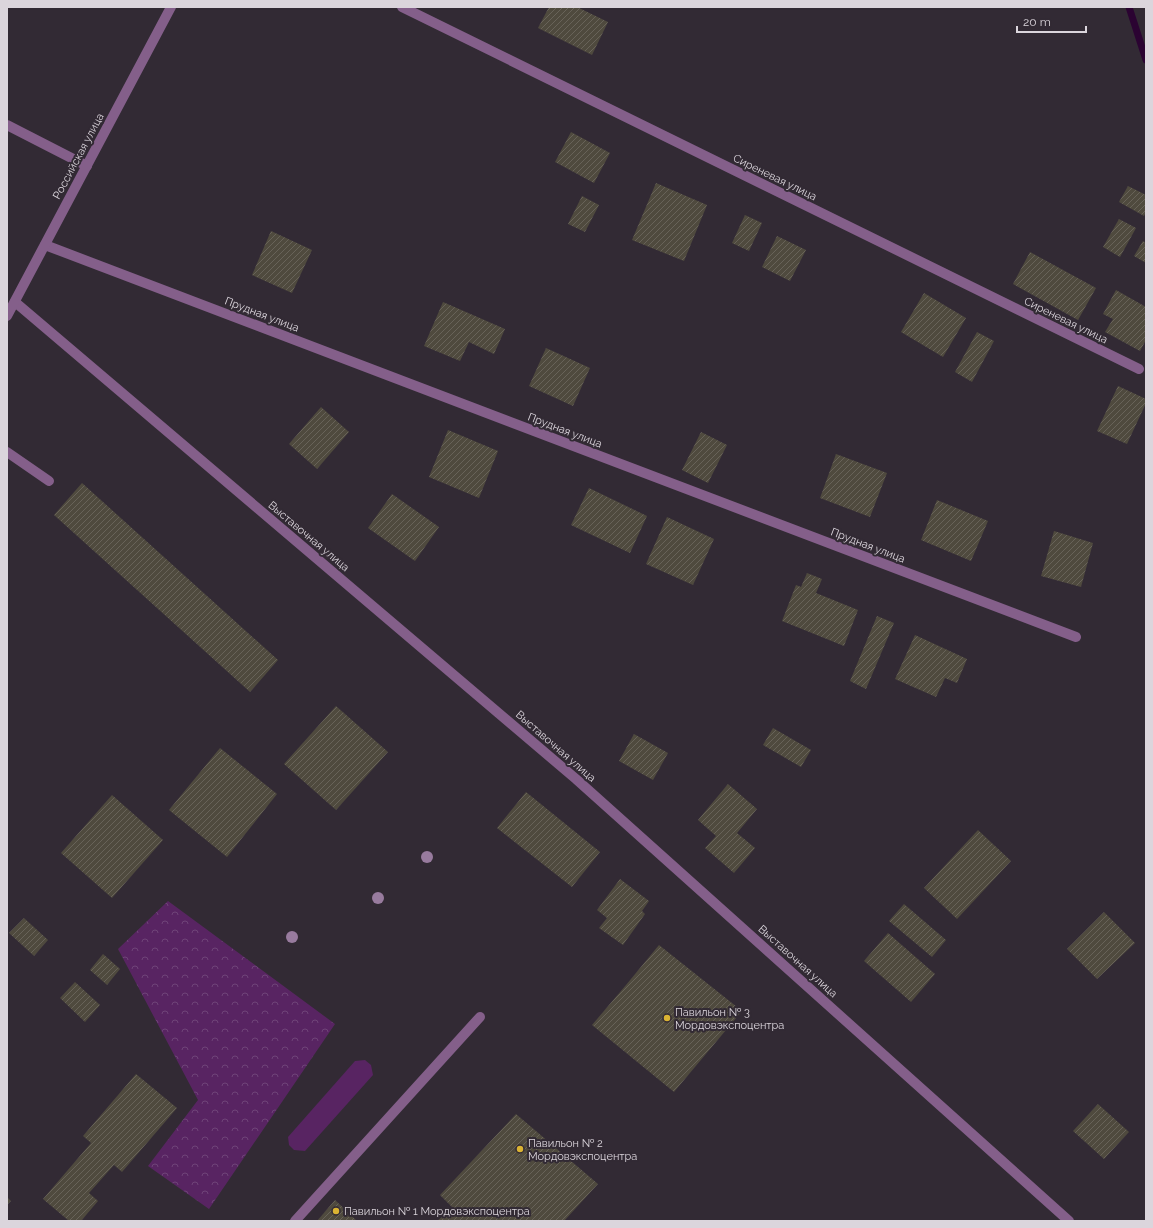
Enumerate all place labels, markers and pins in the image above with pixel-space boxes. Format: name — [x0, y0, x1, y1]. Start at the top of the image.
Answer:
place label: Павильон № 3 Мордовэкспоцентра — [675, 1006, 784, 1032]
marker: Павильон № 3 Мордовэкспоцентра — [662, 1013, 672, 1023]
place label: Павильон № 2 Мордовэкспоцентра — [528, 1137, 637, 1163]
marker: Павильон № 2 Мордовэкспоцентра — [515, 1144, 525, 1154]
place label: Павильон № 1 Мордовэкспоцентра — [344, 1205, 530, 1218]
marker: Павильон № 1 Мордовэкспоцентра — [331, 1206, 341, 1216]

